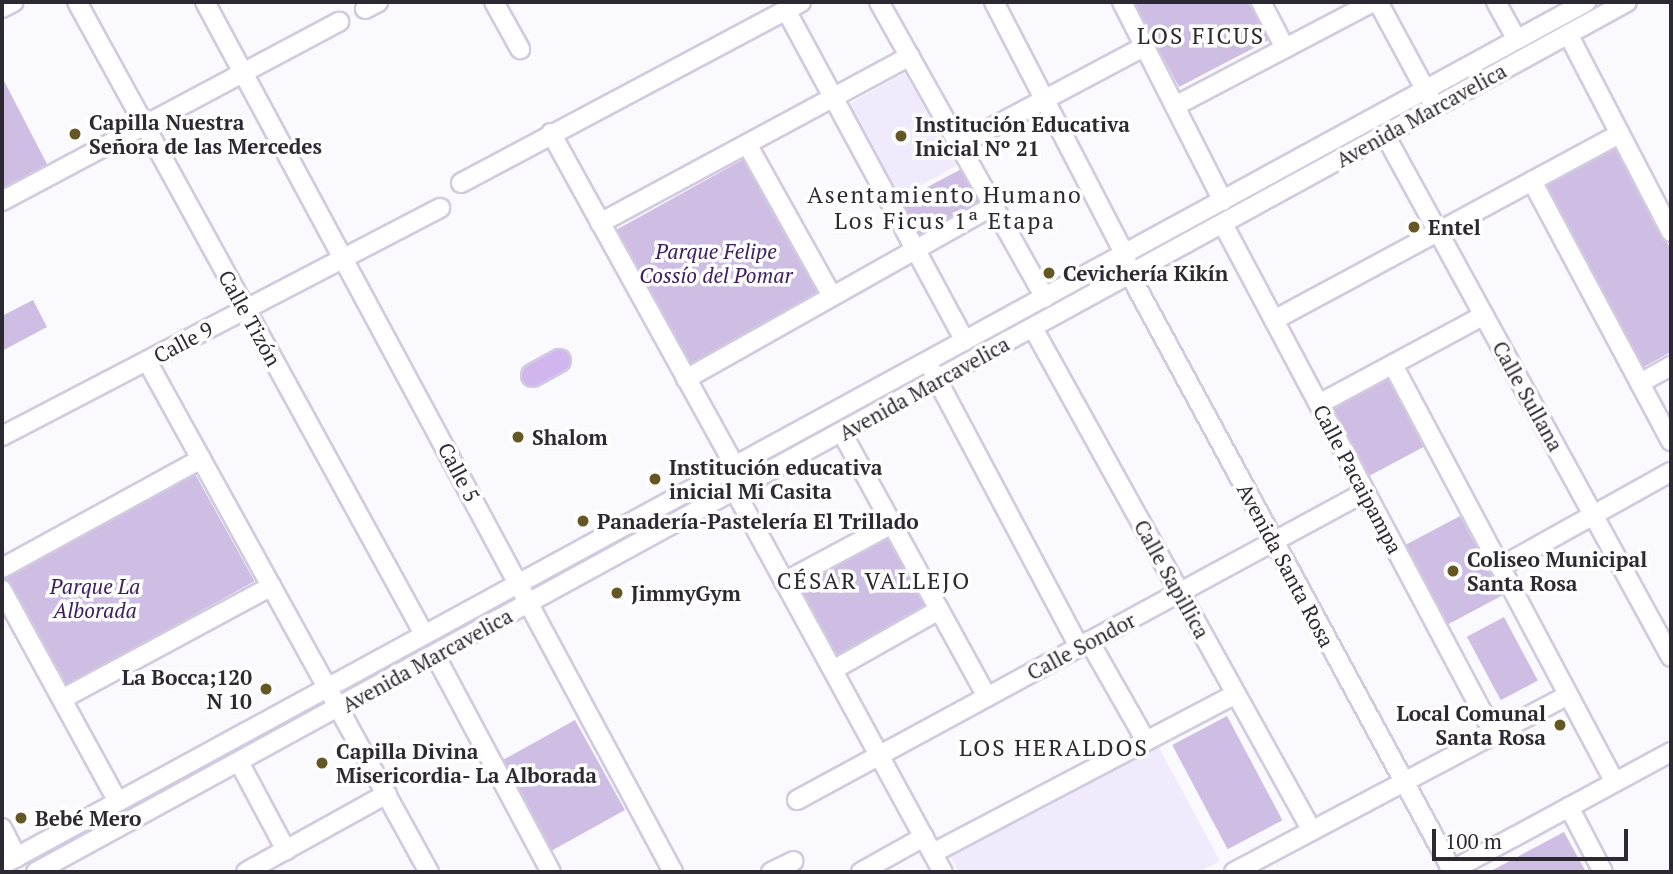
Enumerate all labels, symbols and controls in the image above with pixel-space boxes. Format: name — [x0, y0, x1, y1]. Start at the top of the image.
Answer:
district label: LOS FICUS — [1138, 22, 1264, 50]
street label: Avenida Marcavelica — [1331, 58, 1511, 172]
place label: Capilla Nuestra Señora de las Mercedes — [89, 109, 322, 159]
place label: Institución Educativa Inicial Nº 21 — [915, 111, 1130, 161]
marker: Capilla Nuestra Señora de las Mercedes — [67, 126, 83, 142]
marker: Institución Educativa Inicial Nº 21 — [893, 128, 909, 144]
district label: Asentamiento Humano Los Ficus 1ª Etapa — [810, 181, 1080, 235]
place label: Entel — [1428, 214, 1481, 240]
marker: Entel — [1406, 219, 1422, 235]
park label: Parque Felipe Cossío del Pomar — [639, 238, 793, 288]
place label: Cevichería Kikín — [1063, 260, 1228, 286]
marker: Cevichería Kikín — [1041, 265, 1057, 281]
street label: Calle Tizón — [213, 266, 287, 370]
street label: Calle 9 — [149, 316, 217, 368]
street label: Avenida Marcavelica — [834, 331, 1014, 445]
street label: Calle Sullana — [1487, 337, 1569, 455]
street label: Calle Pacaipampa — [1308, 400, 1408, 558]
place label: Shalom — [532, 424, 608, 450]
marker: Shalom — [510, 429, 526, 445]
street label: Calle 5 — [433, 438, 485, 506]
place label: Institución educativa inicial Mi Casita — [669, 454, 883, 504]
marker: Institución educativa inicial Mi Casita — [647, 471, 663, 487]
street label: Avenida Santa Rosa — [1232, 479, 1340, 651]
place label: Panadería-Pastelería El Trillado — [597, 508, 919, 534]
marker: Panadería-Pastelería El Trillado — [575, 513, 591, 529]
street label: Calle Sapillica — [1129, 515, 1215, 643]
place label: Coliseo Municipal Santa Rosa — [1467, 546, 1647, 596]
marker: Coliseo Municipal Santa Rosa — [1445, 563, 1461, 579]
district label: CÉSAR VALLEJO — [778, 567, 970, 595]
park label: Parque La Alborada — [50, 573, 140, 623]
place label: JimmyGym — [631, 580, 741, 606]
marker: JimmyGym — [609, 585, 625, 601]
street label: Avenida Marcavelica — [337, 603, 517, 717]
street label: Calle Sondor — [1022, 607, 1140, 685]
place label: La Bocca;120 N 10 — [122, 664, 252, 714]
marker: La Bocca;120 N 10 — [258, 681, 274, 697]
place label: Local Comunal Santa Rosa — [1396, 700, 1546, 750]
marker: Local Comunal Santa Rosa — [1552, 717, 1568, 733]
district label: LOS HERALDOS — [961, 734, 1147, 762]
place label: Capilla Divina Misericordia- La Alborada — [336, 738, 598, 788]
marker: Capilla Divina Misericordia- La Alborada — [314, 755, 330, 771]
place label: Bebé Mero — [35, 805, 142, 831]
marker: Bebé Mero — [13, 810, 29, 826]
scale bar — [1435, 814, 1631, 858]
text: 100 m — [1445, 827, 1502, 855]

